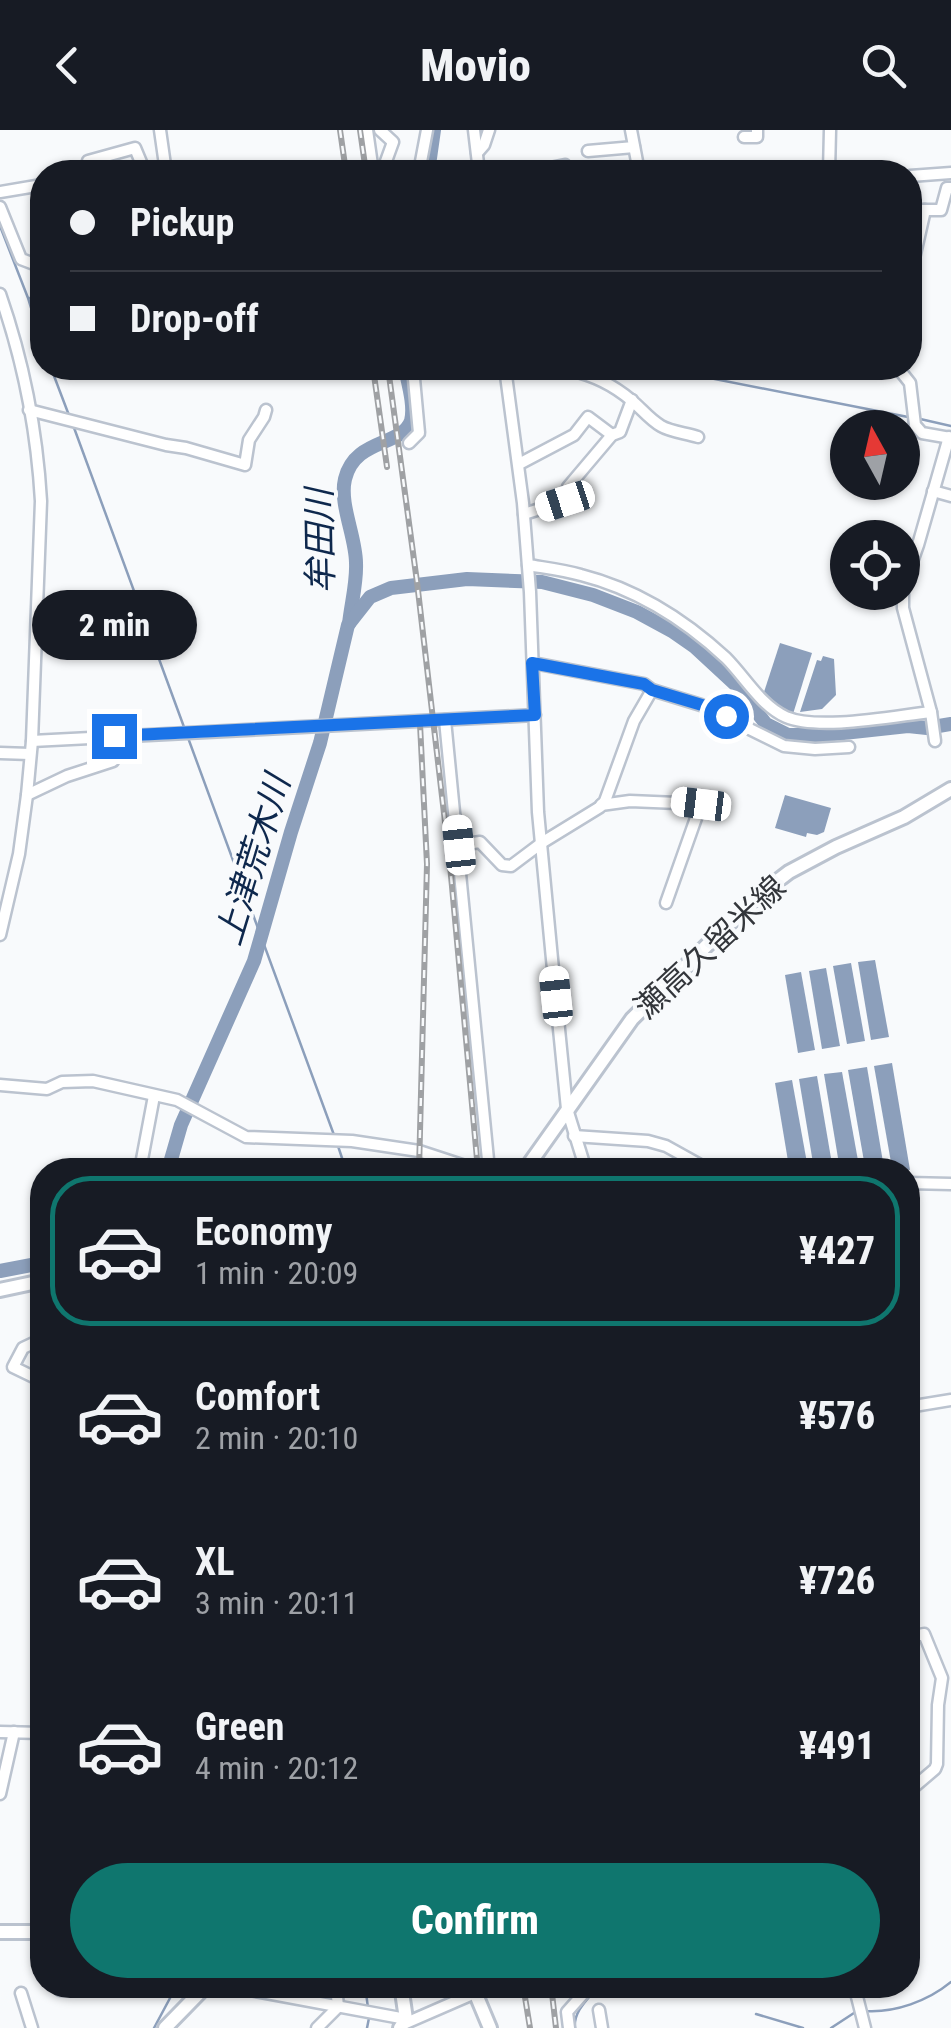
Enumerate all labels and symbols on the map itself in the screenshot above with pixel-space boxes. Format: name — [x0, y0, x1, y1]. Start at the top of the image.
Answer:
north arrow — [830, 410, 920, 500]
car — [532, 477, 598, 525]
water label: 牟田川 — [299, 484, 342, 594]
callout: 2 min — [32, 591, 196, 661]
route start — [704, 694, 749, 739]
route end — [92, 714, 137, 759]
water label: 上津荒木川 — [208, 767, 300, 950]
car — [669, 785, 733, 823]
car — [441, 814, 477, 876]
street label: 瀬高久留米線 — [627, 868, 793, 1026]
car — [538, 965, 574, 1027]

